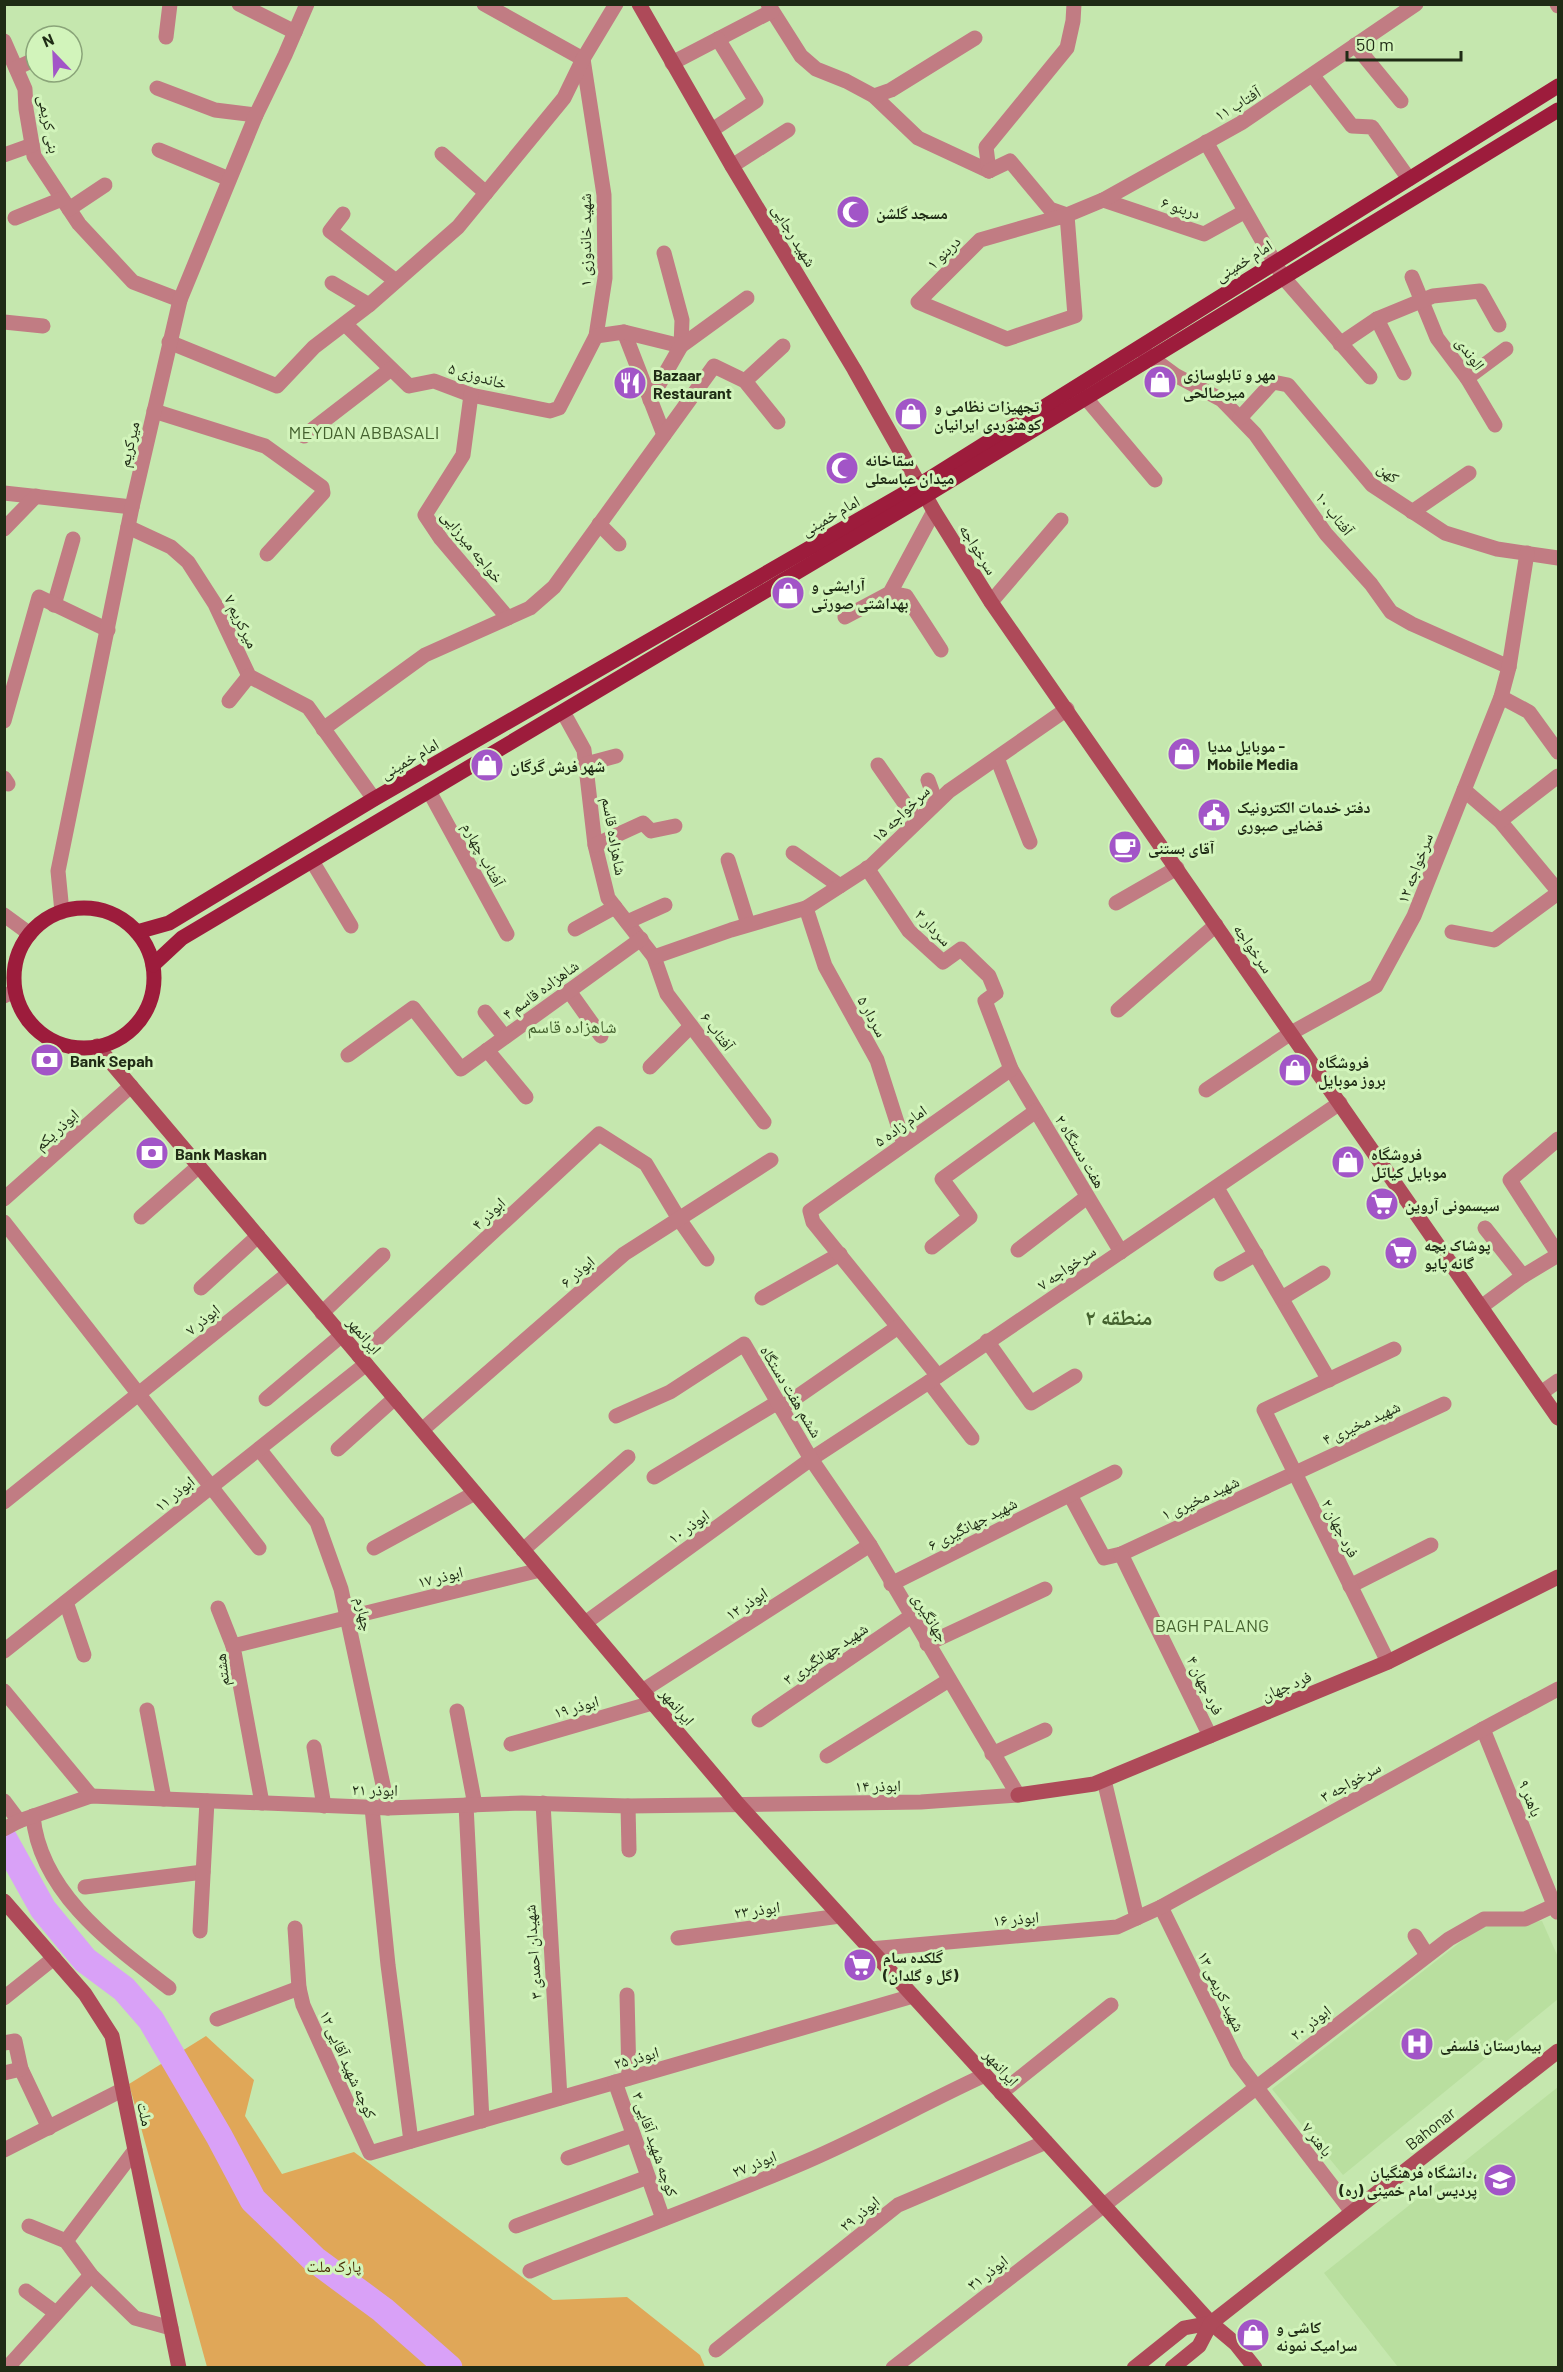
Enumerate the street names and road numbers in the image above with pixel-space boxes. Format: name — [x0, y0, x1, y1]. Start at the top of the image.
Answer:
street label: آفتاب ۱۱ — [1211, 81, 1264, 125]
street label: بنی کریمی — [33, 93, 65, 155]
street label: ۶ دربنو — [1159, 192, 1203, 223]
street label: ۱ شهید خاندوزی — [575, 193, 596, 287]
street label: شهید رجایی — [767, 200, 821, 271]
street label: دربنو ۱ — [922, 231, 964, 273]
street label: امام خمینی — [1211, 235, 1276, 287]
street label: الوندی — [1451, 333, 1489, 375]
street label: خاندوزی ۵ — [446, 358, 510, 394]
street label: میرکریم — [114, 419, 144, 469]
street label: کهن — [1373, 458, 1404, 488]
street label: ۱۰ آفتاب — [1312, 487, 1359, 540]
street label: امام خمینی — [797, 491, 864, 541]
street label: خواجه میرزایی — [436, 506, 508, 587]
street label: سرخواجه — [955, 520, 1002, 578]
street label: ۷ میرکریم — [219, 591, 263, 652]
street label: امام خمینی — [376, 734, 443, 784]
street label: سرخواجه ۱۵ — [867, 781, 934, 846]
street label: شاهزاده قاسم — [597, 795, 631, 877]
street label: آفتاب چهارم — [457, 819, 509, 891]
street label: ۱۲ سرخواجه — [1392, 830, 1437, 906]
street label: ۳ سردار — [911, 905, 956, 950]
street label: سرخواجه — [1229, 920, 1278, 977]
street label: شاهزاده قاسم ۴ — [498, 955, 583, 1025]
street label: ۵ سردار — [853, 992, 892, 1040]
street label: آفتاب ۶ — [697, 1008, 739, 1055]
street label: ۵ امام زاده — [870, 1100, 931, 1152]
street label: ابوذر یکم — [30, 1104, 83, 1155]
street label: هفت دستگاه ۲ — [1052, 1111, 1110, 1191]
street label: ابوذر ۴ — [467, 1193, 509, 1234]
street label: سرخواجه ۷ — [1033, 1241, 1099, 1294]
street label: ابوذر ۶ — [556, 1251, 599, 1292]
street label: ۷ ابوذر — [181, 1299, 224, 1339]
street label: ایرانمهر — [342, 1312, 386, 1358]
street label: ششم هفت دستگاه — [755, 1341, 827, 1442]
street label: ۴ شهید مخیری — [1319, 1396, 1404, 1450]
street label: ابوذر ۱۱ — [150, 1471, 199, 1516]
street label: شهید مخیری ۱ — [1158, 1471, 1243, 1525]
street label: ۶ شهید جهانگیری — [924, 1492, 1021, 1555]
street label: ۲ فرد جهان — [1316, 1496, 1364, 1561]
street label: ابوذر ۱۰ — [664, 1505, 713, 1548]
street label: ۱۷ ابوذر — [415, 1561, 465, 1592]
street label: ابوذر ۱۲ — [722, 1582, 771, 1624]
street label: جهانگیری — [907, 1589, 953, 1646]
street label: چهارم — [350, 1595, 378, 1633]
street label: ۳ شهید جهانگیری — [779, 1618, 872, 1690]
street label: هشتم — [210, 1652, 234, 1688]
street label: ۴ فرد جهان — [1182, 1652, 1228, 1718]
street label: فرد جهان — [1258, 1666, 1315, 1706]
street label: ایرانمهر — [655, 1683, 699, 1729]
street label: ابوذر ۱۹ — [551, 1691, 601, 1722]
street label: سرخواجه ۳ — [1316, 1757, 1384, 1806]
street label: ۱۴ ابوذر — [855, 1775, 901, 1796]
street label: ۹ باهنر — [1514, 1777, 1547, 1820]
street label: ۲۱ ابوذر — [352, 1779, 398, 1800]
street label: ۲۳ ابوذر — [733, 1896, 781, 1923]
street label: شهیدان احمدی ۳ — [519, 1904, 547, 2000]
street label: ۱۶ ابوذر — [992, 1907, 1040, 1930]
street label: ۱۳ شهید کریمی — [1193, 1948, 1250, 2035]
street label: ابوذر ۲۰ — [1286, 2000, 1335, 2044]
street label: کوچه شهید آقایی ۱۲ — [315, 2007, 382, 2122]
street label: ابوذر ۲۵ — [611, 2042, 661, 2073]
street label: ایرانمهر — [979, 2044, 1023, 2090]
street label: کوچه شهید آقایی ۳ — [627, 2089, 683, 2200]
street label: ملت — [134, 2100, 158, 2128]
street label: Bahonar — [1401, 2103, 1459, 2153]
street label: باهنر ۷ — [1298, 2118, 1337, 2160]
street label: ابوذر ۲۷ — [729, 2146, 779, 2181]
street label: ابوذر ۲۹ — [835, 2191, 884, 2236]
street label: ابوذر ۳۱ — [963, 2250, 1012, 2294]

